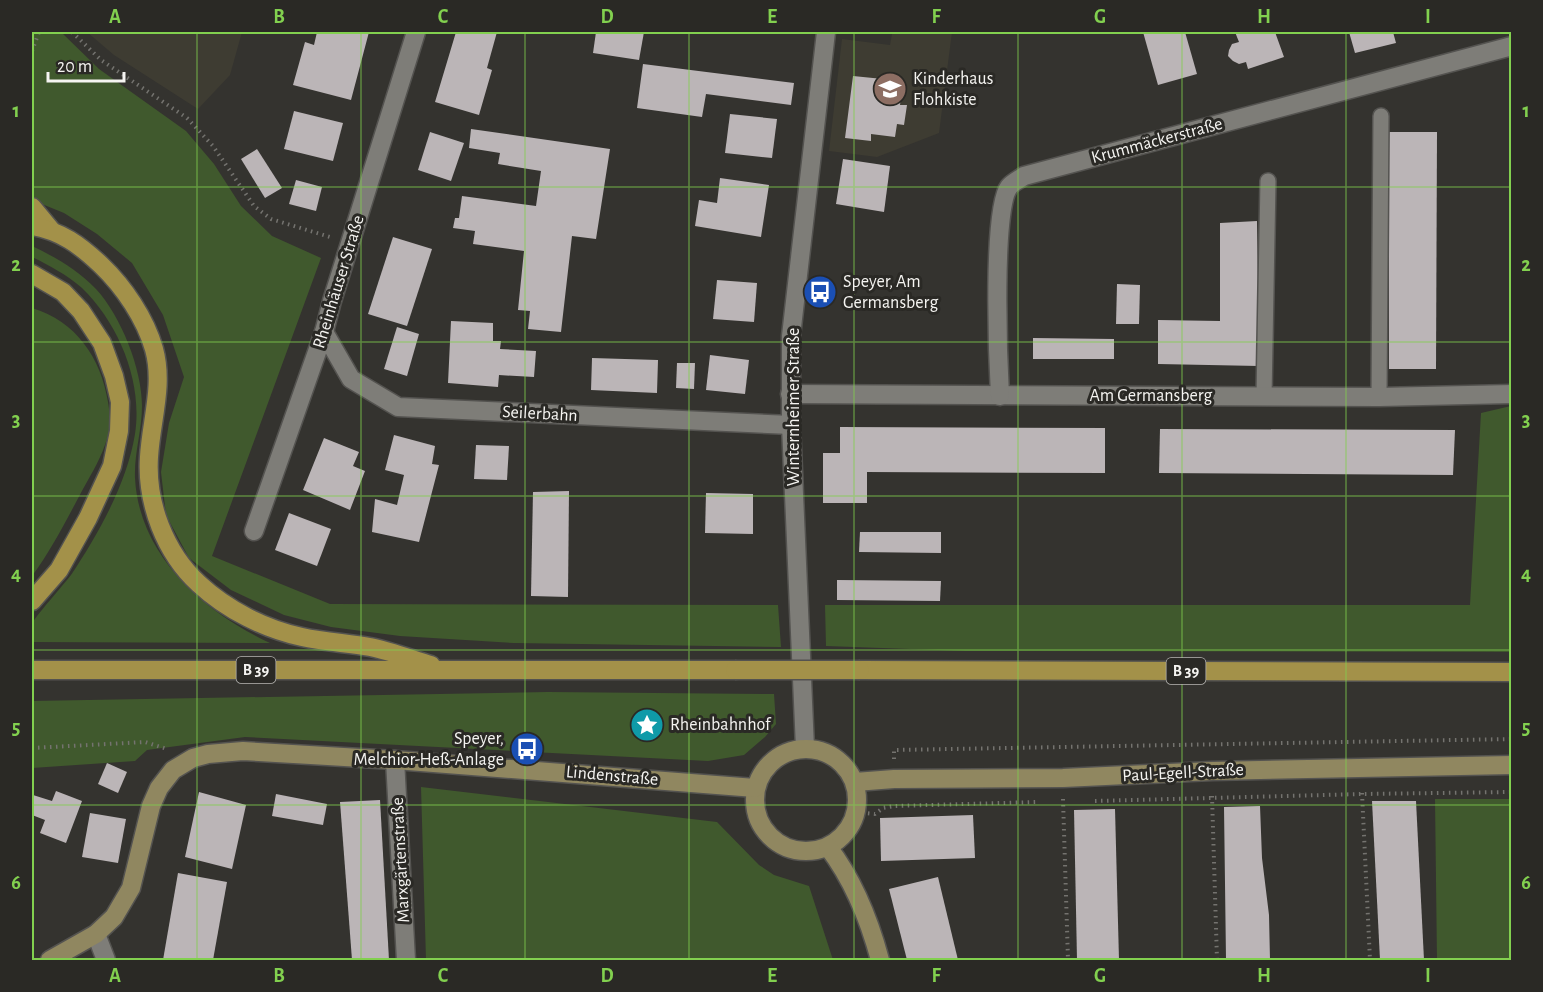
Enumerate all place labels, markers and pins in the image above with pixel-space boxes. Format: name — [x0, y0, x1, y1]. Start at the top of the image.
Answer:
place label: Kinderhaus Flohkiste — [913, 70, 993, 109]
school or university icon: Kinderhaus Flohkiste — [872, 71, 908, 107]
place label: Speyer, Am Germansberg — [843, 273, 938, 312]
bus stop icon: Speyer, Am Germansberg — [802, 274, 838, 310]
place icon: Rheinbahnhof — [629, 707, 665, 743]
place label: Rheinbahnhof — [670, 716, 772, 734]
place label: Speyer, Melchior-Heß-Anlage — [354, 730, 504, 769]
bus stop icon: Speyer, Melchior-Heß-Anlage — [509, 731, 545, 767]

